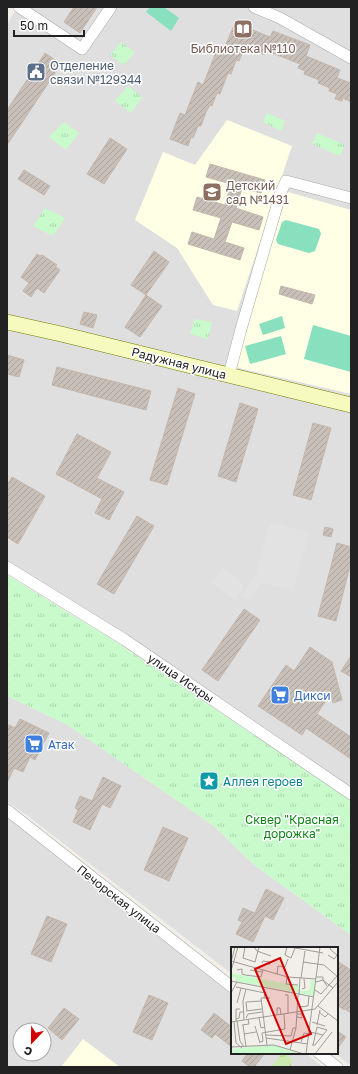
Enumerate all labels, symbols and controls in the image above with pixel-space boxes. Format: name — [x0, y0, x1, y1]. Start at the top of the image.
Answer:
scale bar — [14, 12, 84, 38]
text: 50 m — [20, 18, 48, 33]
library icon: Библиотека №110 — [232, 18, 254, 40]
place label: Библиотека №110 — [190, 41, 296, 56]
place label: Отделение связи №129344 — [50, 58, 142, 87]
public building icon: Отделение связи №129344 — [25, 61, 47, 83]
place label: Детский сад №1431 — [226, 178, 289, 207]
school or university icon: Детский сад №1431 — [201, 181, 223, 203]
street label: Радужная улица — [130, 344, 228, 382]
street label: улица Искры — [145, 650, 217, 706]
supermarket icon: Дикси — [269, 684, 291, 706]
place label: Дикси — [294, 688, 331, 703]
supermarket icon: Атак — [23, 733, 45, 755]
place label: Атак — [48, 737, 75, 752]
place icon: Аллея героев — [198, 770, 220, 792]
place label: Аллея героев — [223, 774, 303, 789]
park label: Сквер "Красная дорожка" — [245, 812, 339, 841]
street label: Печорская улица — [74, 862, 164, 936]
inset map — [231, 947, 338, 1054]
north arrow — [12, 1022, 52, 1062]
text: С — [22, 1044, 34, 1059]

